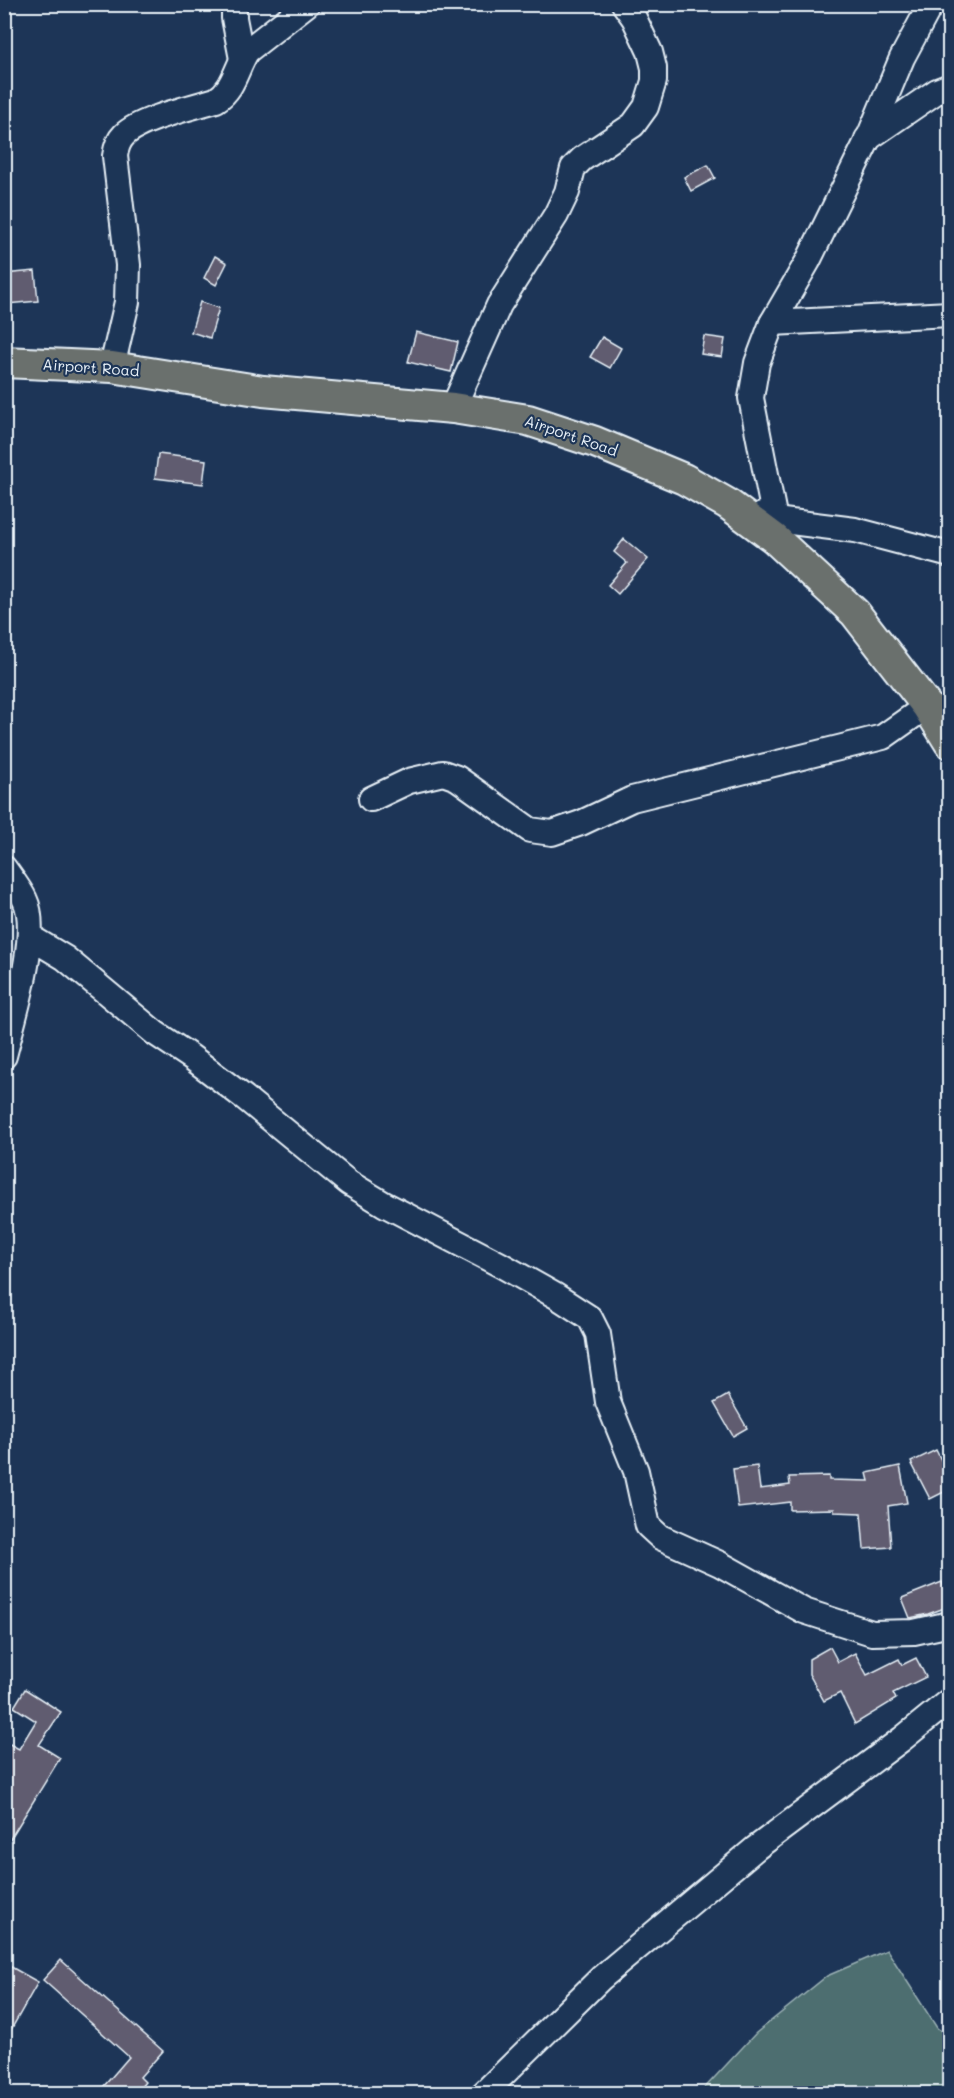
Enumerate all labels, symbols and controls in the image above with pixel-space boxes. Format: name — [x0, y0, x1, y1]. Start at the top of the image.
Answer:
street label: Airport Road — [42, 354, 140, 380]
street label: Airport Road — [522, 410, 620, 460]

